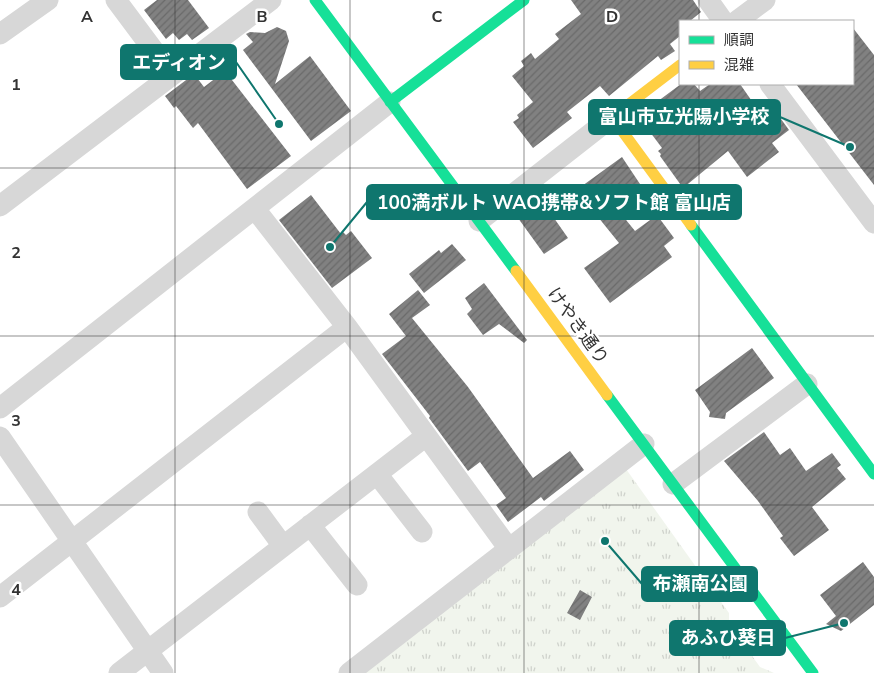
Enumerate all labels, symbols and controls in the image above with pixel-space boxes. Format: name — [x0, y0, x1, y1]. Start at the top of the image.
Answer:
text: A — [81, 6, 93, 28]
text: B — [256, 6, 268, 28]
text: C — [432, 6, 443, 28]
text: D — [606, 6, 618, 28]
legend — [679, 20, 854, 85]
text: 順調 — [724, 30, 754, 50]
callout: エディオン — [121, 45, 236, 79]
text: エディオン — [132, 50, 226, 76]
text: 混雑 — [724, 55, 754, 75]
text: 1 — [11, 74, 21, 96]
callout: 富山市立光陽小学校 — [589, 100, 780, 134]
text: 富山市立光陽小学校 — [598, 104, 770, 130]
callout: 100満ボルト WAO携帯&ソフト館 富山店 — [367, 185, 741, 219]
text: 100満ボルト WAO携帯&ソフト館 富山店 — [377, 190, 731, 216]
text: 2 — [11, 242, 21, 264]
street label: けやき通り — [542, 283, 614, 369]
text: 3 — [11, 410, 21, 432]
callout: 布瀬南公園 — [642, 567, 757, 601]
text: 布瀬南公園 — [652, 571, 748, 597]
text: 4 — [11, 579, 21, 601]
callout: あふひ葵日 — [670, 621, 785, 655]
text: あふひ葵日 — [680, 625, 776, 651]

